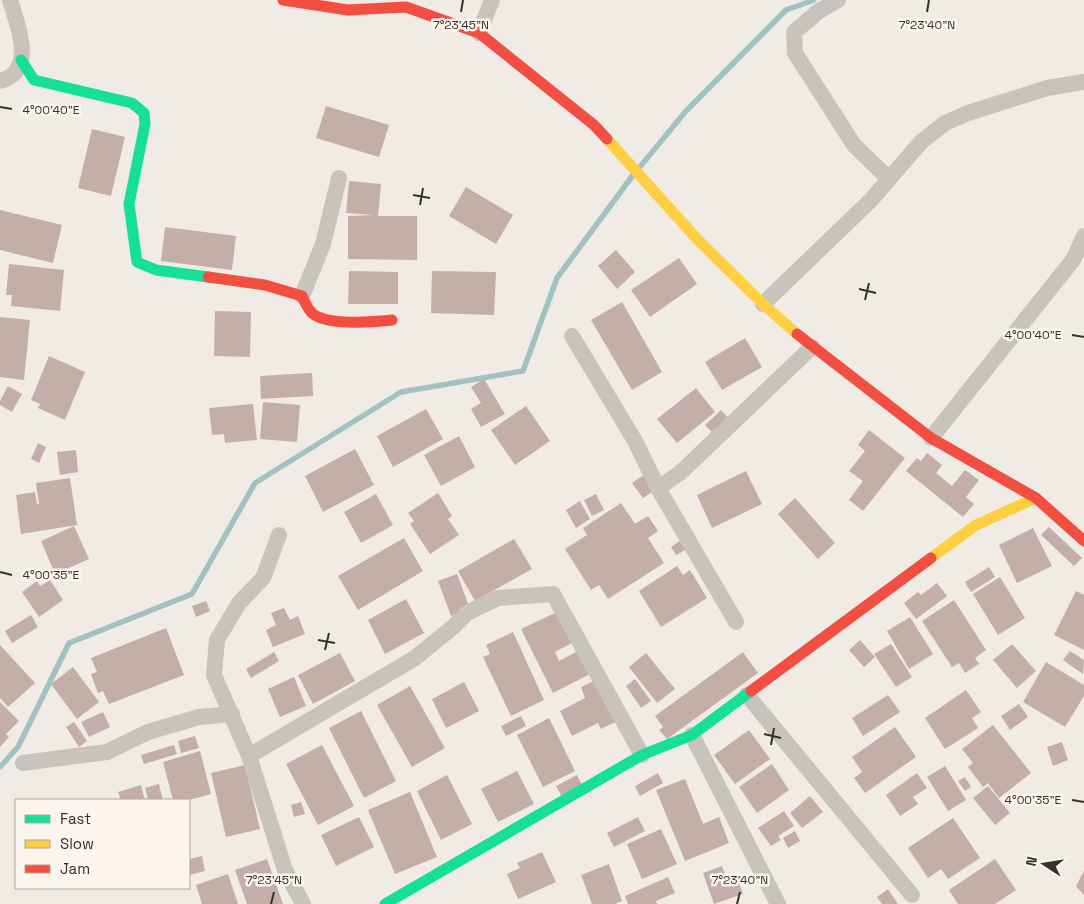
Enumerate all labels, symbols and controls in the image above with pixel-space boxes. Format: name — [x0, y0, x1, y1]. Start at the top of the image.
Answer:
text: 7°23'45"N — [433, 17, 489, 33]
text: 7°23'40"N — [899, 17, 955, 33]
text: 4°00'40"E — [22, 102, 80, 118]
text: 4°00'40"E — [1004, 327, 1062, 343]
text: 4°00'35"E — [23, 567, 80, 583]
text: 4°00'35"E — [1005, 792, 1062, 808]
legend — [15, 799, 190, 889]
text: Fast — [60, 809, 91, 828]
text: Slow — [60, 834, 94, 853]
north arrow — [1019, 839, 1069, 889]
text: N — [1022, 855, 1041, 868]
text: Jam — [60, 859, 90, 878]
text: 7°23'45"N — [246, 872, 302, 888]
text: 7°23'40"N — [712, 872, 768, 888]

